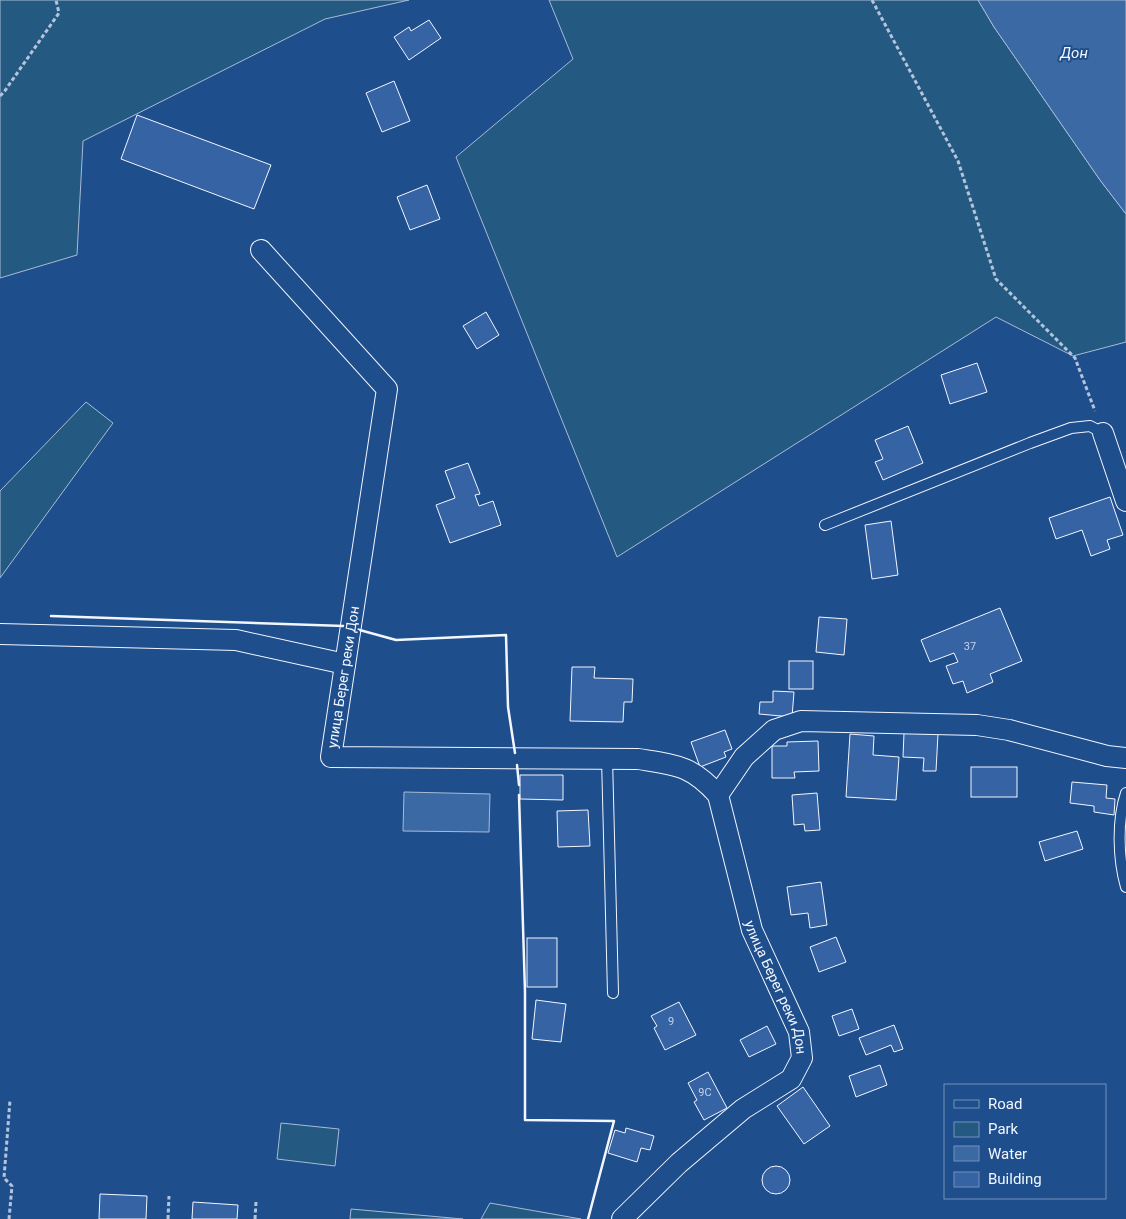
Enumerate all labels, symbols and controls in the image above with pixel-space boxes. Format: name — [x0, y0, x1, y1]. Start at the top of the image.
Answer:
water label: Дон — [1059, 44, 1088, 62]
street label: улица Берег реки Дон — [324, 605, 362, 749]
house number: 37 — [964, 640, 976, 653]
street label: улица Берег реки Дон — [742, 919, 809, 1055]
house number: 9 — [668, 1015, 674, 1028]
legend — [944, 1084, 1106, 1199]
house number: 9С — [698, 1086, 712, 1099]
text: Road — [988, 1095, 1022, 1113]
text: Park — [988, 1120, 1019, 1138]
text: Water — [988, 1145, 1027, 1163]
text: Building — [988, 1170, 1042, 1188]

